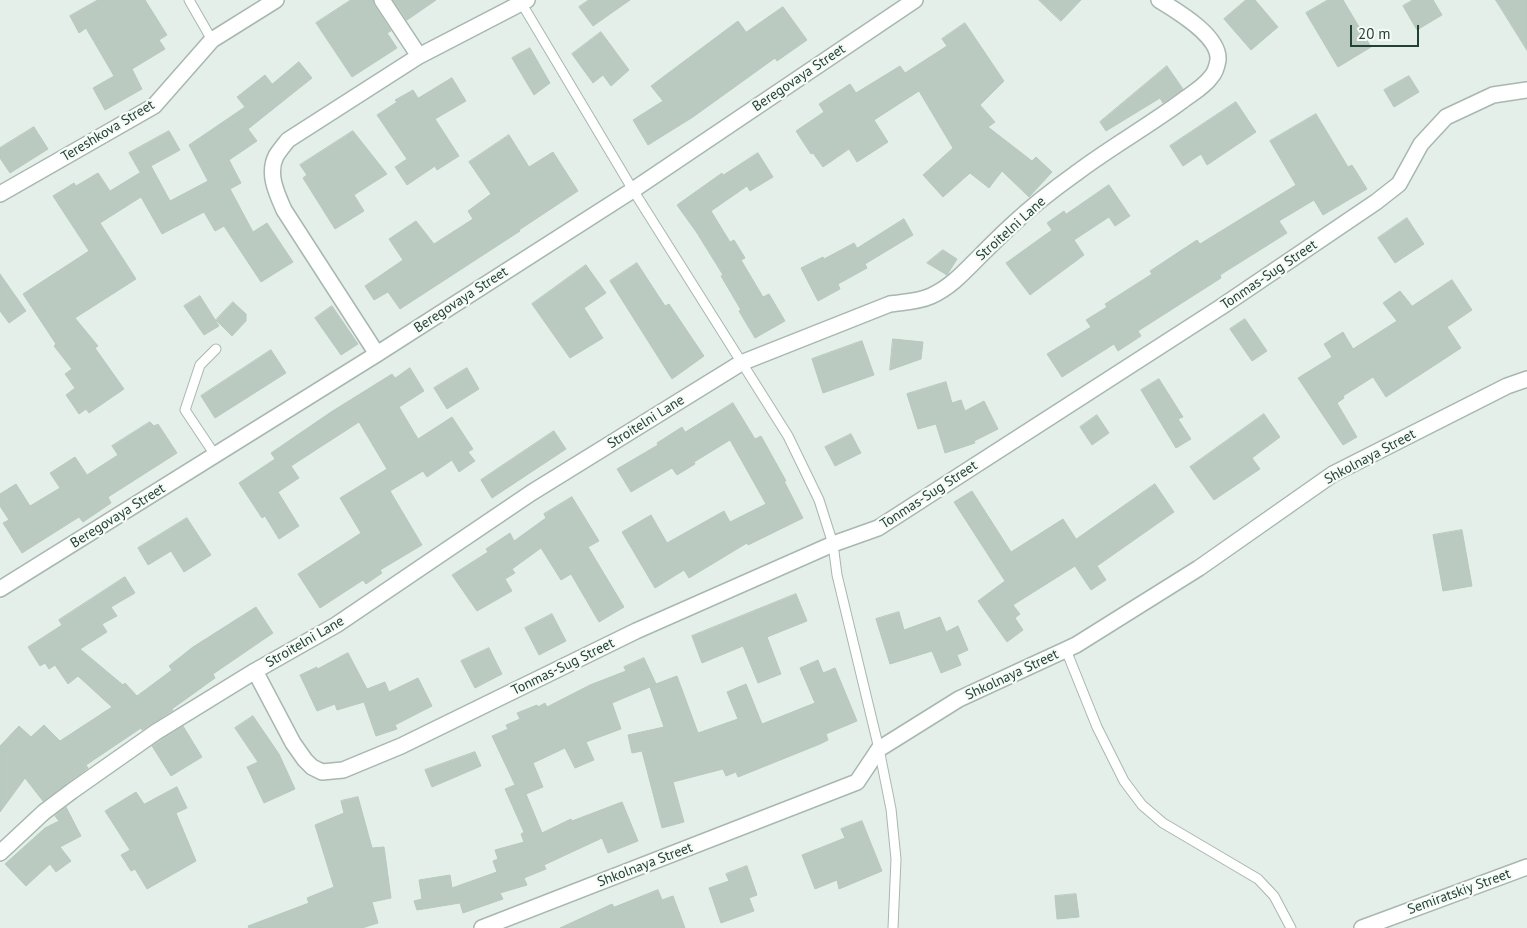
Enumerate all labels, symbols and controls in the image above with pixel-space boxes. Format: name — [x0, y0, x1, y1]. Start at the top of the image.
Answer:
scale bar — [1352, 15, 1421, 47]
text: 20 m — [1358, 24, 1391, 43]
street label: Beregovaya Street — [749, 41, 849, 115]
street label: Tereshkova Street — [58, 97, 158, 165]
street label: Stroitelni Lane — [973, 193, 1049, 265]
street label: Tonmas-Sug Street — [1218, 237, 1320, 313]
street label: Beregovaya Street — [411, 263, 511, 337]
street label: Stroitelni Lane — [604, 392, 688, 452]
street label: Shkolnaya Street — [1322, 426, 1418, 488]
street label: Tonmas-Sug Street — [877, 457, 981, 533]
street label: Beregovaya Street — [68, 480, 168, 552]
street label: Stroitelni Lane — [263, 613, 347, 671]
street label: Tonmas-Sug Street — [509, 635, 617, 699]
street label: Shkolnaya Street — [963, 646, 1061, 704]
street label: Shkolnaya Street — [595, 839, 695, 891]
street label: Semiratskiy Street — [1405, 866, 1513, 918]

